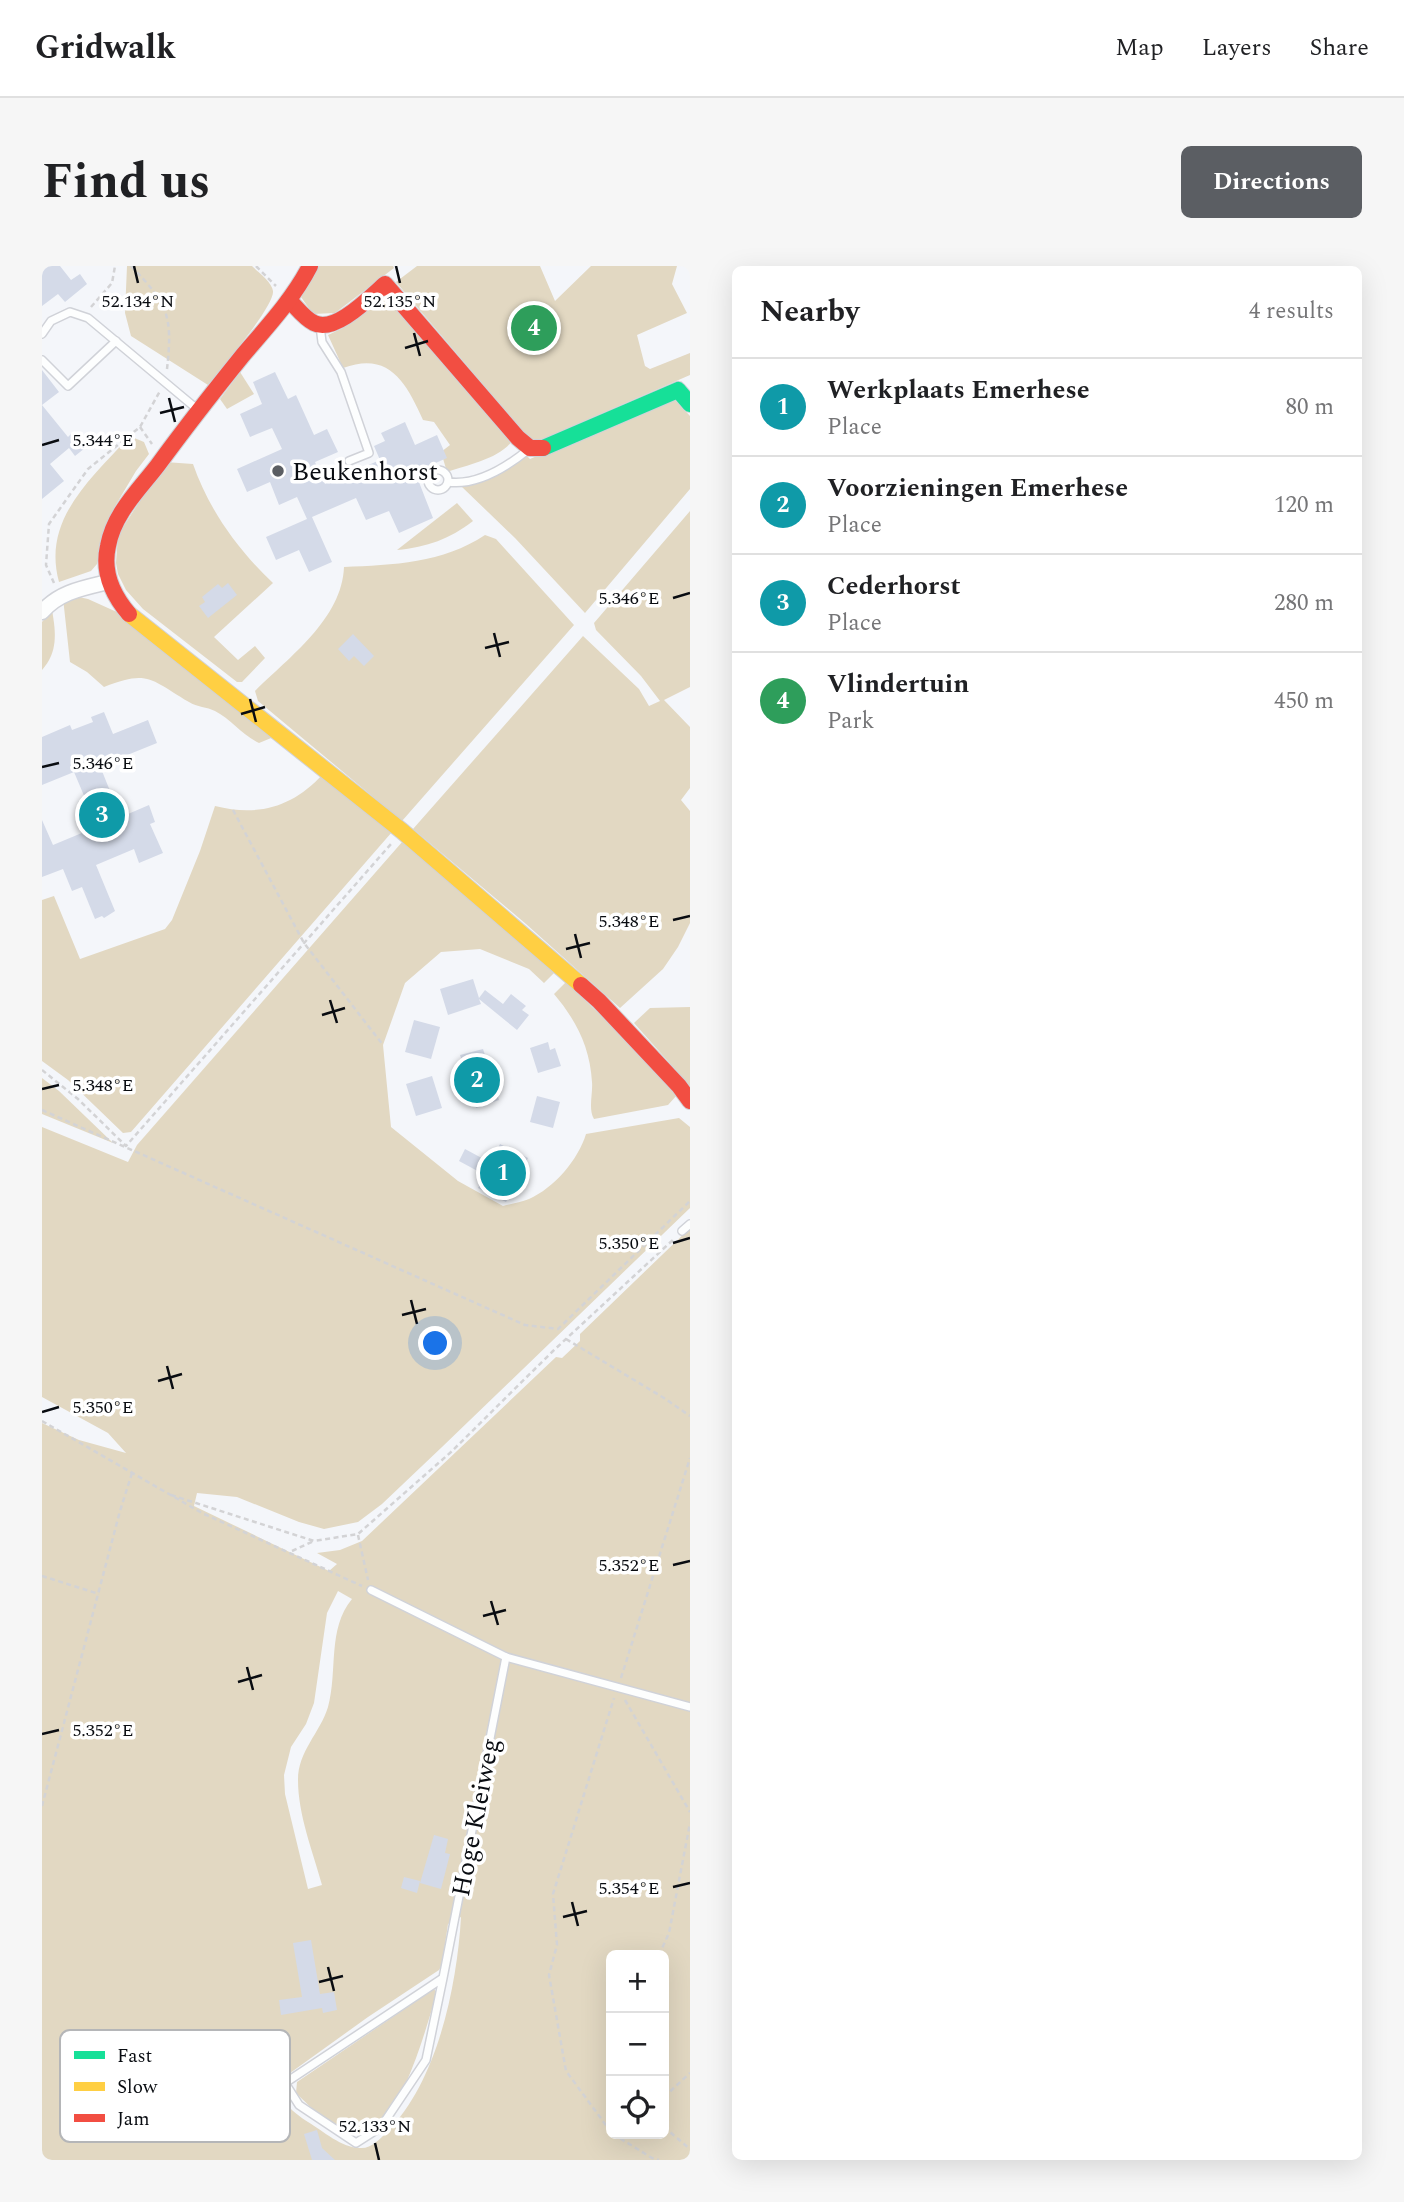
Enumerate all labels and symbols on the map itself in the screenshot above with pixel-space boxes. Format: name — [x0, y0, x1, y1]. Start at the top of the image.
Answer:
text: 52.134°N — [102, 288, 174, 315]
text: 52.135°N — [364, 288, 436, 315]
pin: 4 — [511, 302, 557, 354]
text: 5.344°E — [72, 427, 134, 454]
place label: Beukenhorst — [292, 452, 438, 492]
marker: Beukenhorst — [270, 463, 286, 479]
text: 5.346°E — [598, 585, 660, 612]
text: 5.346°E — [72, 750, 134, 777]
pin: 3 — [79, 789, 125, 841]
text: 5.348°E — [598, 908, 660, 935]
pin: 2 — [454, 1054, 500, 1106]
text: 5.348°E — [72, 1072, 134, 1099]
pin: 1 — [480, 1147, 526, 1199]
text: 5.350°E — [598, 1230, 660, 1257]
your location — [418, 1326, 452, 1360]
text: 5.350°E — [72, 1394, 134, 1421]
text: 5.352°E — [598, 1552, 660, 1579]
text: 5.352°E — [72, 1717, 134, 1744]
street label: Hoge Kleiweg — [441, 1734, 511, 1900]
text: 5.354°E — [598, 1875, 660, 1902]
legend — [60, 2030, 290, 2142]
text: Fast — [117, 2042, 153, 2071]
text: Slow — [117, 2073, 158, 2102]
text: Jam — [117, 2105, 149, 2134]
text: 52.133°N — [339, 2113, 411, 2140]

